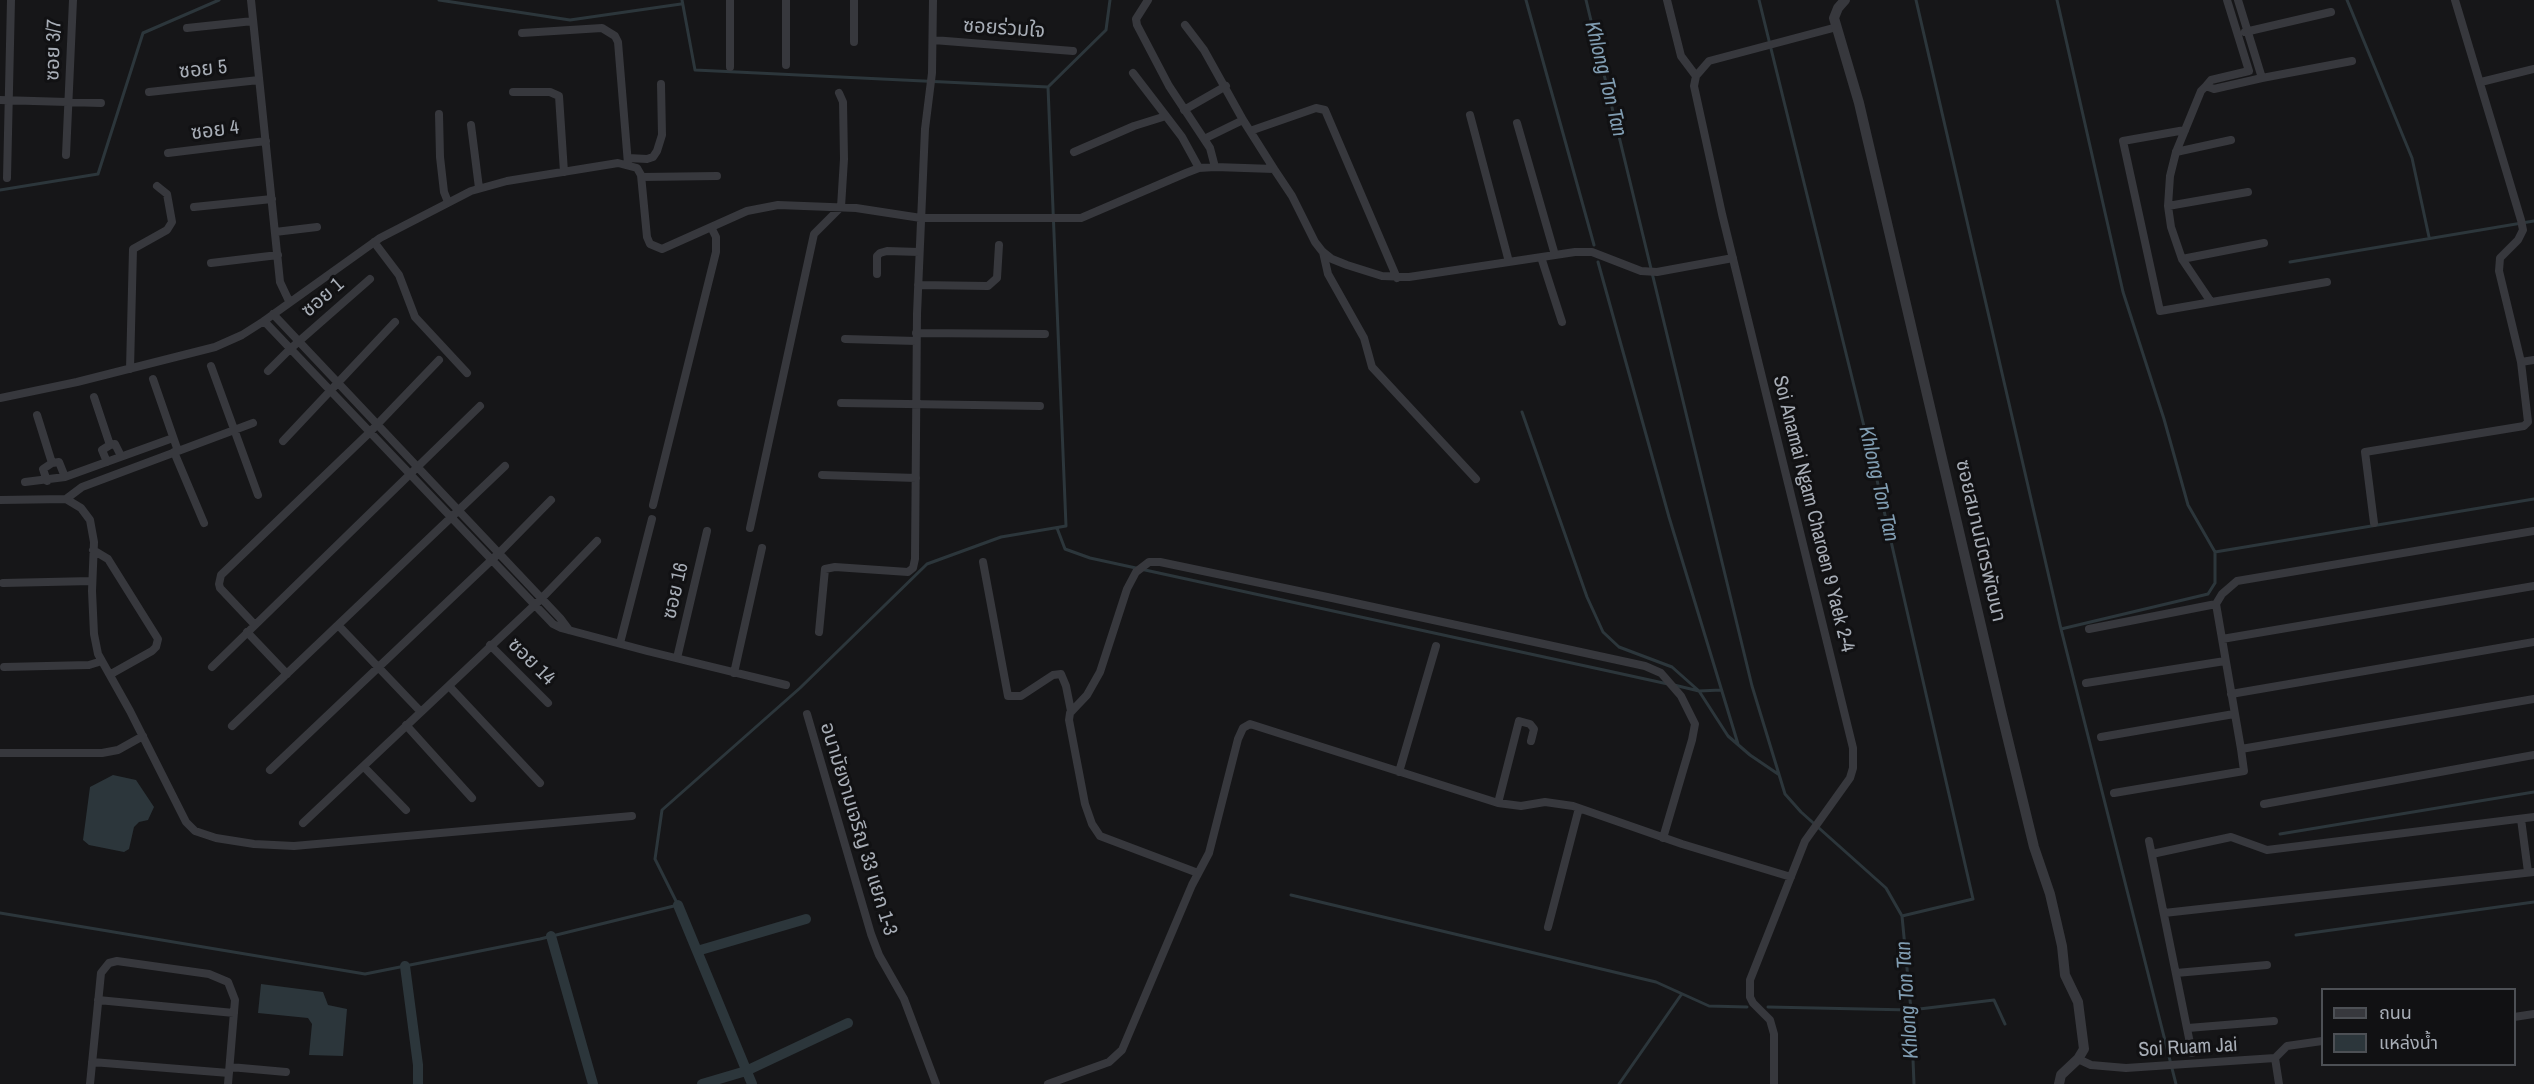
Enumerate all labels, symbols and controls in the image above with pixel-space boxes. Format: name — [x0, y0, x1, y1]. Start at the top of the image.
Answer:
street label: ซอยร่วมใจ — [962, 14, 1046, 44]
street label: ซอย 3/7 — [41, 19, 67, 81]
water label: Khlong Ton Tan — [1579, 19, 1631, 139]
street label: ซอย 5 — [178, 56, 228, 84]
street label: ซอย 4 — [190, 116, 240, 146]
street label: ซอย 1 — [297, 273, 349, 323]
street label: Soi Anamai Ngam Charoen 9 Yaek 2-4 — [1767, 373, 1859, 655]
water label: Khlong Ton Tan — [1852, 424, 1904, 544]
street label: ซอยสมานมิตรพัฒนา — [1950, 458, 2010, 624]
street label: ซอย 16 — [658, 560, 694, 622]
street label: ซอย 14 — [502, 633, 560, 691]
street label: อนามัยงามเจริญ 33 แยก 1-3 — [814, 720, 902, 938]
water label: Khlong Ton Tan — [1891, 940, 1925, 1060]
legend — [2321, 988, 2516, 1066]
text: ถนน — [2379, 1000, 2412, 1025]
text: แหล่งน้ำ — [2379, 1030, 2438, 1055]
street label: Soi Ruam Jai — [2138, 1033, 2238, 1063]

